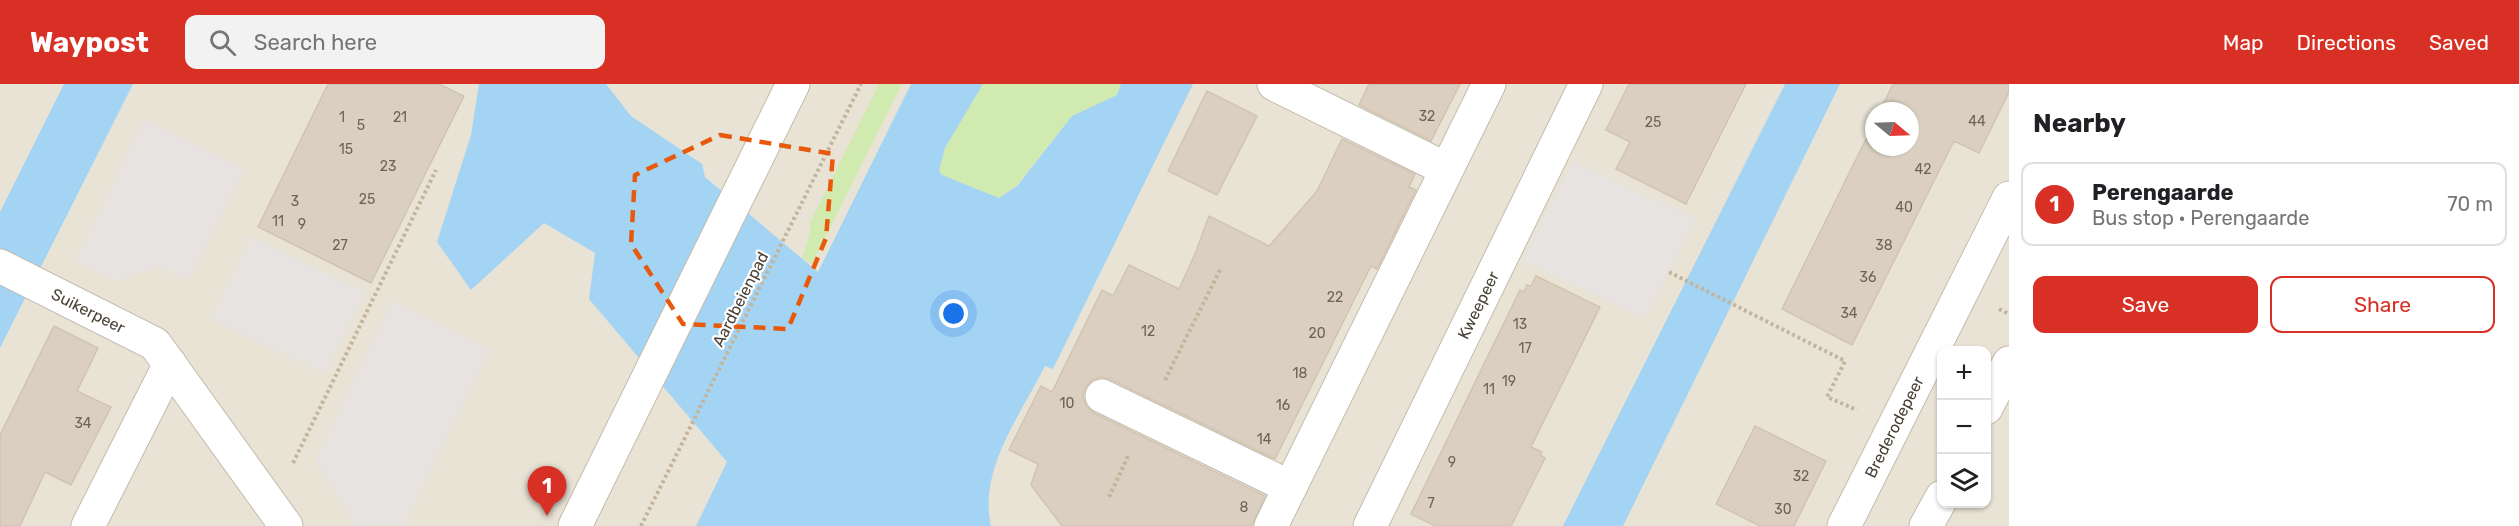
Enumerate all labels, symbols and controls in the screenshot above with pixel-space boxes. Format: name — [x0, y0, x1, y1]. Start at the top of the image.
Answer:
search box — [185, 15, 605, 69]
text: Waypost — [30, 26, 149, 59]
icon: search — [206, 26, 239, 59]
text: Search here — [254, 29, 377, 56]
text: Map — [2223, 30, 2264, 55]
text: Directions — [2297, 30, 2396, 55]
text: Saved — [2429, 30, 2489, 55]
north arrow — [1865, 102, 1919, 156]
house number: 32 — [1419, 108, 1435, 125]
text: Nearby — [2033, 108, 2126, 139]
house number: 1 — [339, 109, 345, 126]
house number: 21 — [393, 109, 407, 126]
house number: 44 — [1968, 113, 1986, 130]
house number: 25 — [1645, 114, 1661, 131]
house number: 5 — [357, 117, 365, 134]
house number: 15 — [339, 141, 353, 158]
house number: 23 — [380, 158, 396, 175]
house number: 42 — [1915, 161, 1931, 178]
text: Perengaarde — [2092, 179, 2234, 206]
house number: 25 — [359, 191, 375, 208]
text: 1 — [2050, 192, 2059, 216]
text: 70 m — [2447, 192, 2493, 216]
house number: 3 — [291, 193, 299, 210]
house number: 40 — [1895, 199, 1913, 216]
text: Bus stop · Perengaarde — [2092, 206, 2309, 230]
house number: 11 — [272, 213, 284, 230]
house number: 9 — [298, 216, 306, 233]
house number: 27 — [332, 237, 348, 254]
house number: 38 — [1875, 237, 1893, 254]
street label: Aardbeienpad — [708, 249, 772, 350]
street label: Kweepeer — [1454, 268, 1503, 342]
house number: 36 — [1860, 269, 1876, 286]
button: Save — [2033, 276, 2258, 333]
button: Share — [2270, 276, 2495, 333]
street label: Suikerpeer — [48, 284, 128, 337]
house number: 22 — [1327, 289, 1343, 306]
your location — [939, 299, 968, 328]
house number: 34 — [1840, 305, 1858, 322]
house number: 13 — [1513, 316, 1527, 333]
house number: 12 — [1141, 323, 1155, 340]
house number: 20 — [1308, 325, 1326, 342]
house number: 17 — [1518, 340, 1532, 357]
map controls — [1937, 346, 1991, 508]
button: + — [1937, 346, 1991, 400]
house number: 18 — [1293, 365, 1308, 382]
house number: 19 — [1502, 373, 1516, 390]
street label: Brederodepeer — [1861, 373, 1928, 481]
house number: 11 — [1483, 381, 1495, 398]
house number: 10 — [1060, 395, 1075, 412]
house number: 16 — [1276, 397, 1290, 414]
button: − — [1937, 400, 1991, 454]
house number: 34 — [74, 415, 92, 432]
house number: 14 — [1257, 431, 1272, 448]
house number: 9 — [1448, 454, 1456, 471]
button: layers — [1937, 454, 1991, 508]
pin: 1 — [528, 466, 566, 516]
house number: 32 — [1793, 468, 1809, 485]
house number: 7 — [1427, 495, 1435, 512]
house number: 8 — [1240, 499, 1249, 516]
house number: 30 — [1774, 501, 1792, 518]

